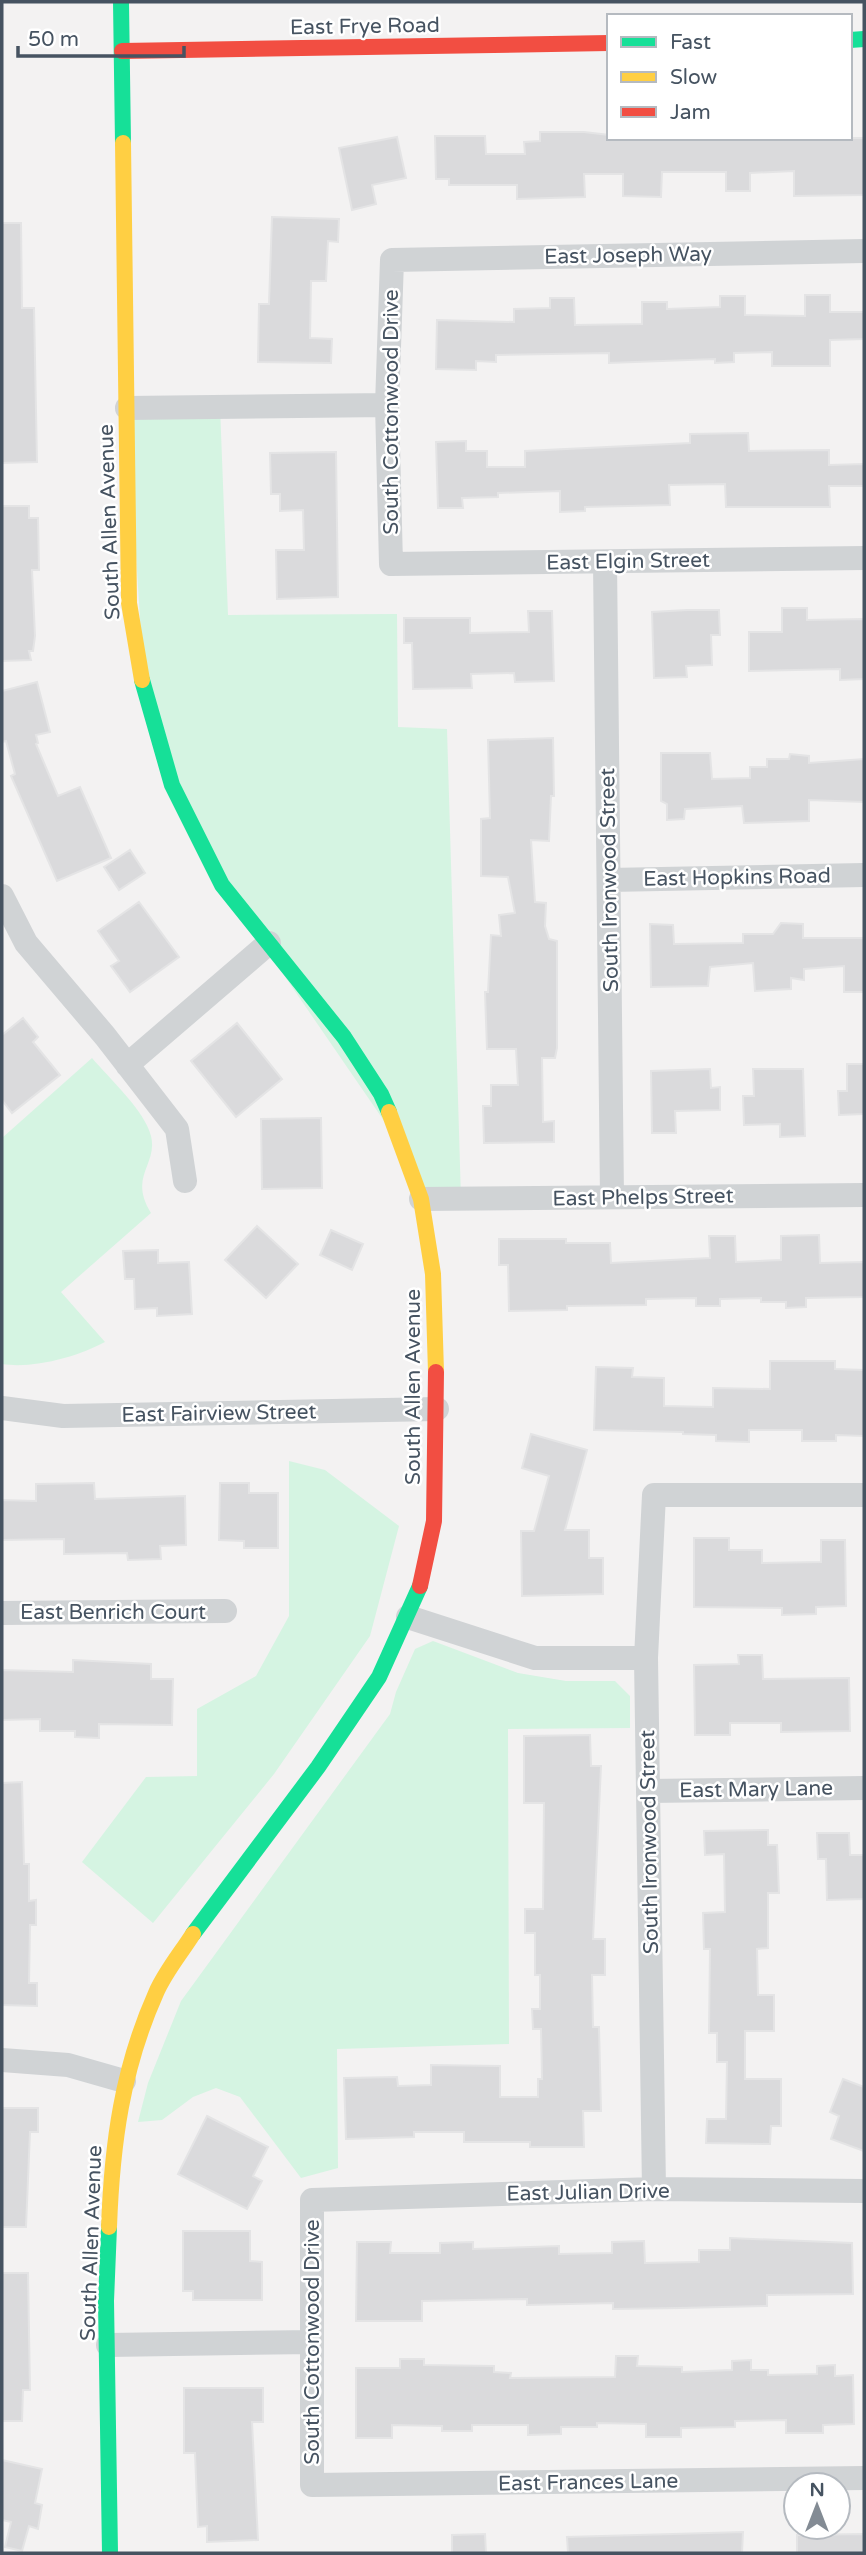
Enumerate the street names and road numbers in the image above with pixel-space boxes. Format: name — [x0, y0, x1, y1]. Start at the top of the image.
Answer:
street label: East Frye Road — [290, 13, 440, 40]
street label: East Joseph Way — [544, 242, 712, 269]
street label: South Cottonwood Drive — [379, 289, 404, 535]
street label: South Allen Avenue — [94, 423, 125, 620]
street label: East Elgin Street — [546, 548, 710, 575]
street label: South Ironwood Street — [595, 768, 624, 992]
street label: East Hopkins Road — [643, 863, 831, 892]
street label: East Phelps Street — [552, 1183, 734, 1212]
street label: South Allen Avenue — [401, 1289, 426, 1485]
street label: East Fairview Street — [121, 1399, 317, 1428]
street label: East Benrich Court — [20, 1600, 206, 1625]
street label: South Ironwood Street — [635, 1730, 664, 1954]
street label: East Mary Lane — [679, 1776, 833, 1803]
street label: South Allen Avenue — [76, 2145, 107, 2341]
street label: East Julian Drive — [506, 2179, 670, 2206]
street label: South Cottonwood Drive — [300, 2219, 325, 2465]
street label: East Frances Lane — [498, 2468, 679, 2497]

